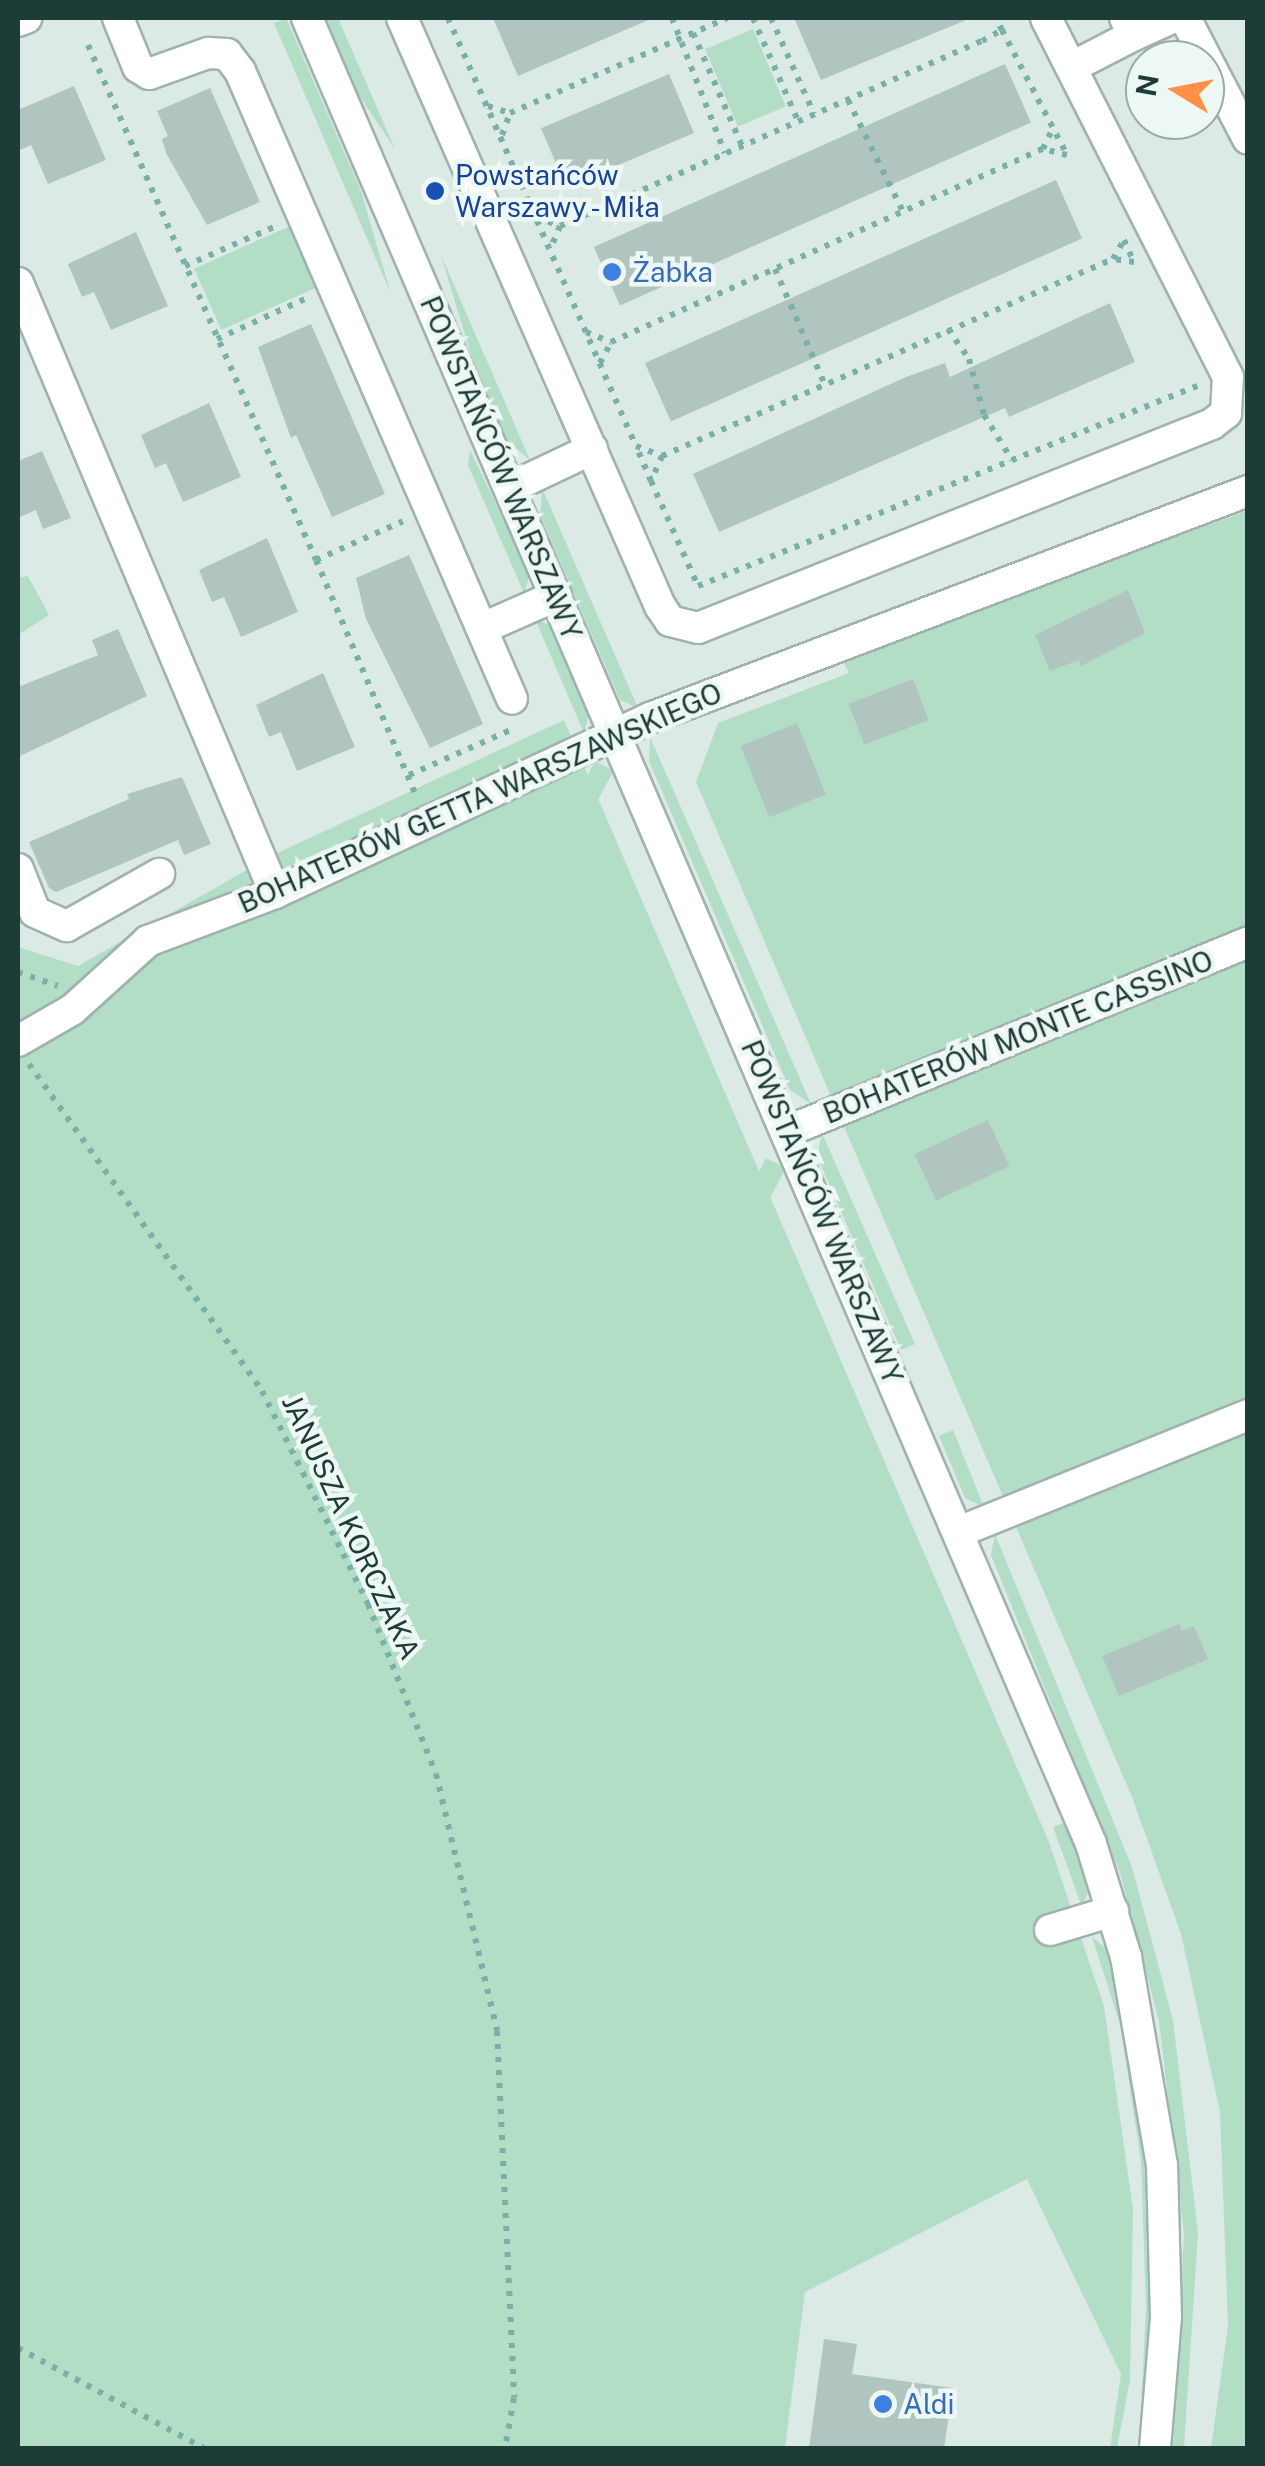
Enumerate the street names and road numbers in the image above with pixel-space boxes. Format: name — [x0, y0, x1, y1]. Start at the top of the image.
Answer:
street label: POWSTAŃCÓW WARSZAWY — [413, 291, 589, 645]
street label: BOHATERÓW GETTA WARSZAWSKIEGO — [233, 676, 727, 920]
street label: BOHATERÓW MONTE CASSINO — [818, 943, 1218, 1131]
street label: POWSTAŃCÓW WARSZAWY — [734, 1035, 910, 1389]
street label: JANUSZA KORCZAKA — [275, 1389, 427, 1665]

